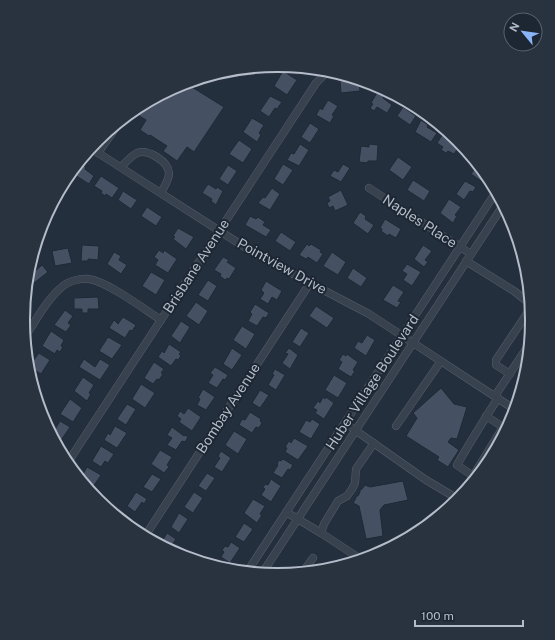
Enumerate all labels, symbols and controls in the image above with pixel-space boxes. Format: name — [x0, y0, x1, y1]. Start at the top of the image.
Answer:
north arrow — [503, 12, 543, 52]
text: N — [507, 20, 522, 34]
street label: Naples Place — [380, 191, 460, 251]
street label: Brisbane Avenue — [160, 216, 232, 316]
street label: Pointview Drive — [235, 235, 330, 297]
street label: Huber Village Boulevard — [322, 311, 422, 453]
street label: Bombay Avenue — [193, 360, 263, 456]
scale bar — [415, 602, 523, 628]
text: 100 m — [421, 609, 454, 623]

